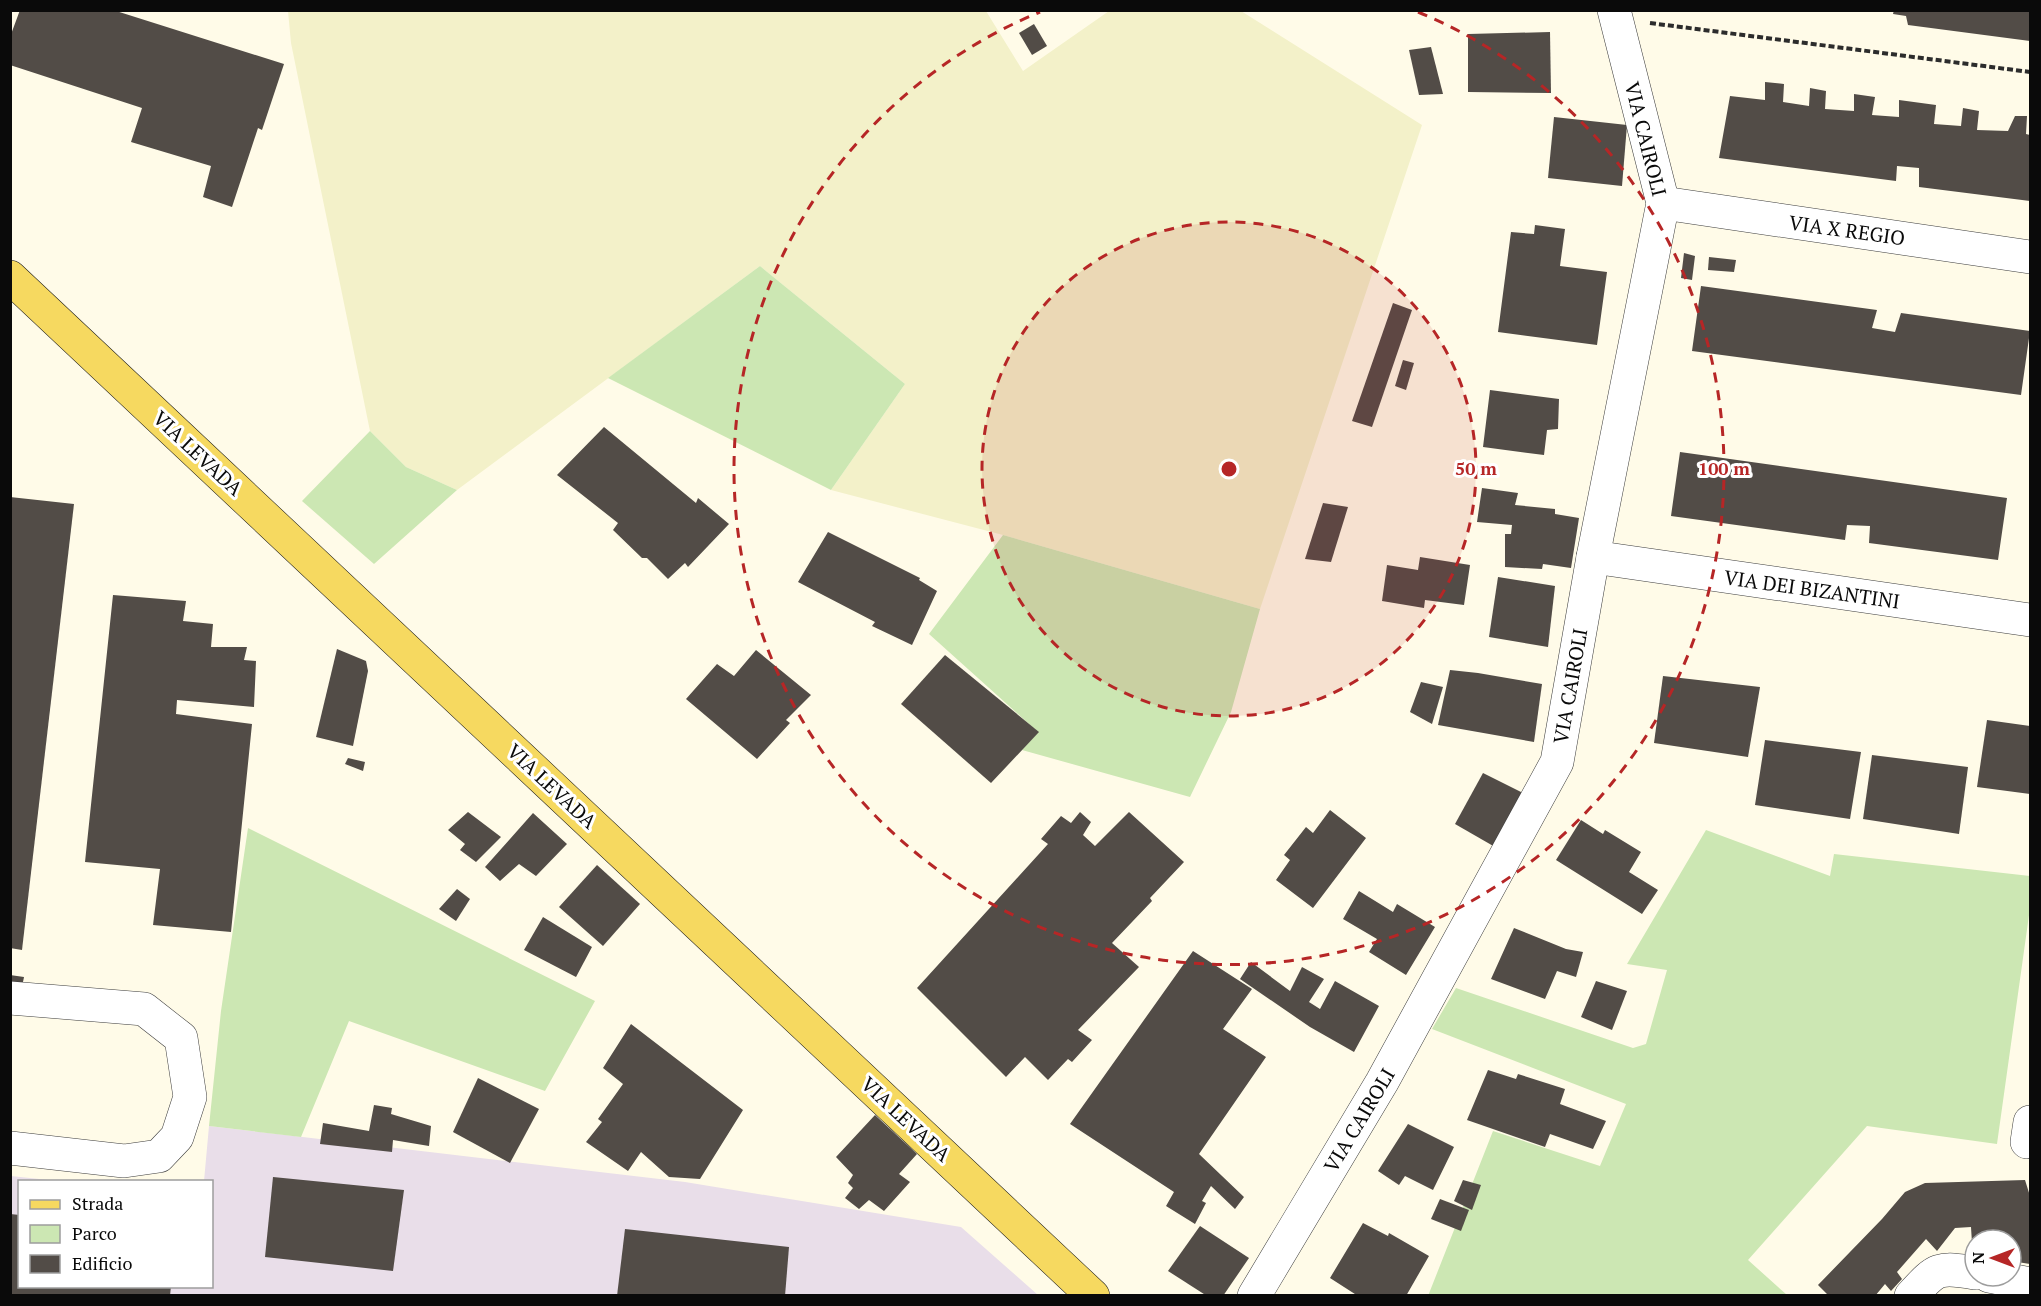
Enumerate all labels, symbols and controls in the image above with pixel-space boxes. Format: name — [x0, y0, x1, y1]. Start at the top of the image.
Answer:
street label: VIA CAIROLI — [1619, 79, 1673, 199]
street label: VIA X REGIO — [1787, 208, 1907, 252]
street label: VIA LEVADA — [147, 404, 249, 502]
text: 50 m — [1455, 456, 1497, 480]
text: 100 m — [1698, 456, 1750, 480]
centre of rings — [1219, 459, 1239, 479]
street label: VIA DEI BIZANTINI — [1722, 563, 1902, 615]
street label: VIA CAIROLI — [1547, 626, 1593, 746]
street label: VIA LEVADA — [501, 737, 603, 835]
street label: VIA CAIROLI — [1317, 1063, 1401, 1177]
street label: VIA LEVADA — [855, 1070, 957, 1168]
legend — [18, 1180, 213, 1288]
text: Strada — [72, 1191, 123, 1215]
text: Parco — [72, 1221, 117, 1245]
north arrow — [1963, 1228, 2023, 1288]
text: Edificio — [72, 1251, 132, 1275]
text: N — [1967, 1252, 1989, 1264]

